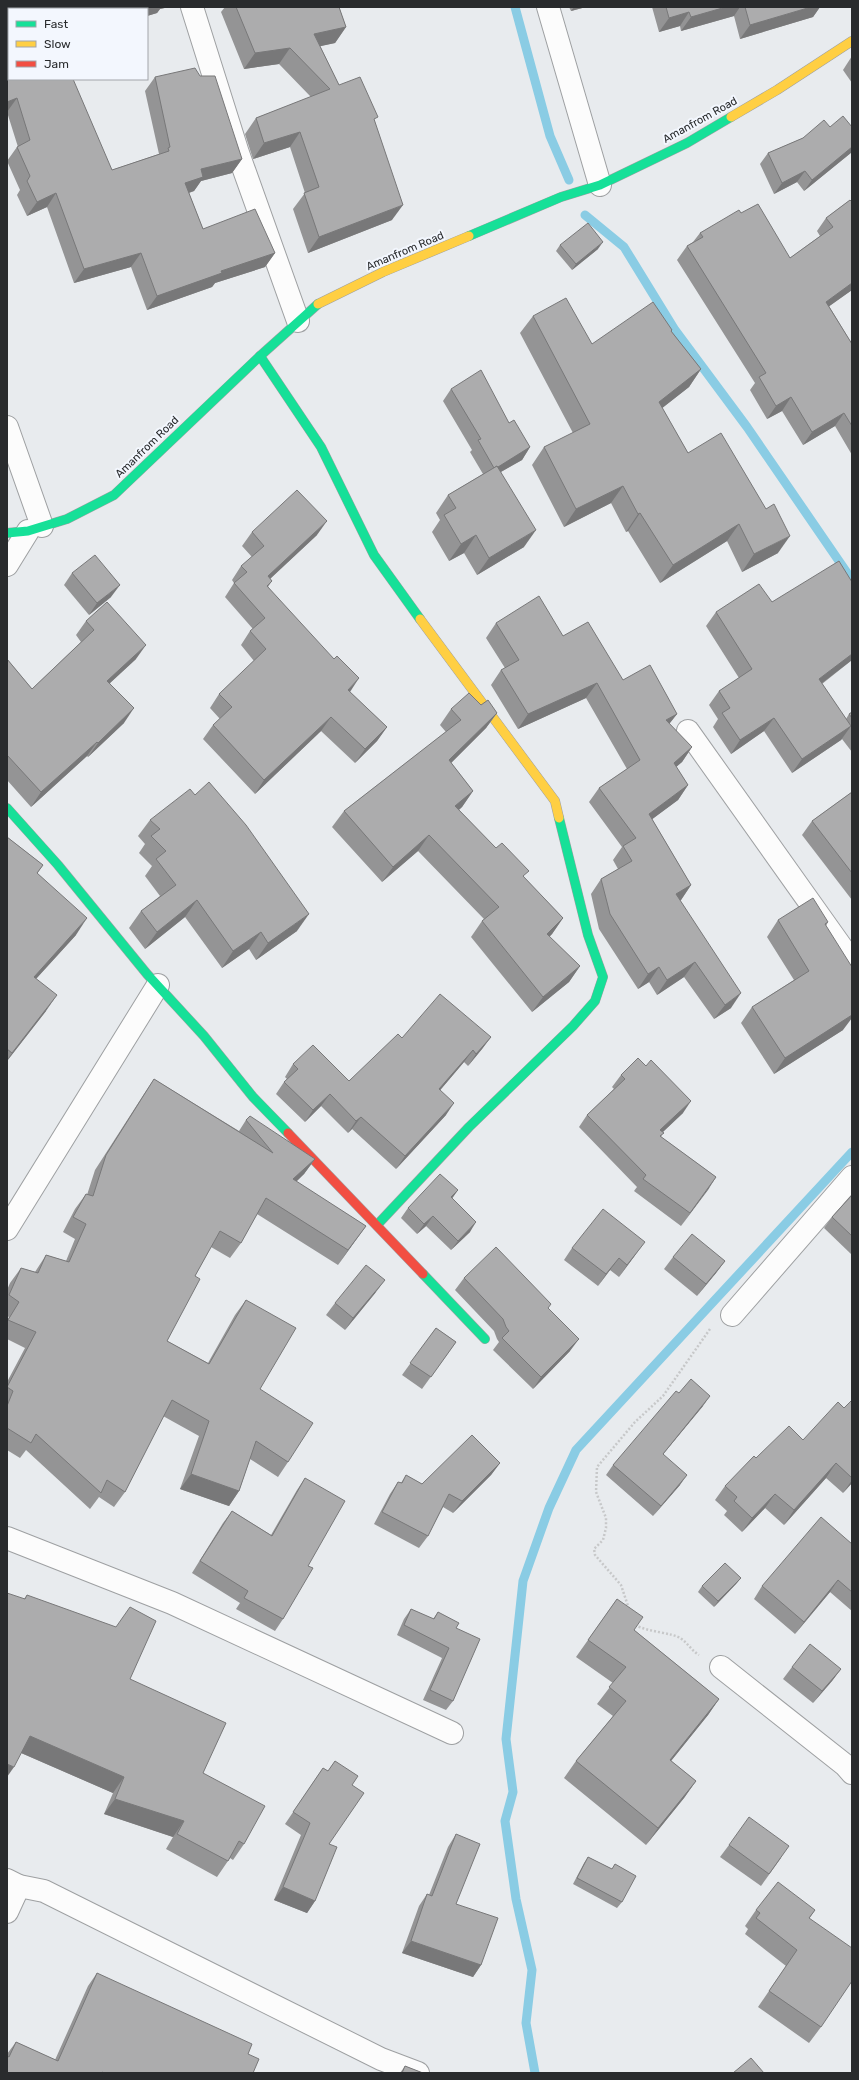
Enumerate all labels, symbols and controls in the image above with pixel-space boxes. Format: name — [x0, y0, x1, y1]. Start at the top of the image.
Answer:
legend — [8, 8, 148, 80]
text: Fast — [44, 17, 68, 31]
text: Slow — [44, 37, 71, 51]
text: Jam — [44, 57, 69, 71]
street label: Amanfrom Road — [661, 94, 739, 146]
street label: Amanfrom Road — [364, 229, 446, 273]
street label: Amanfrom Road — [113, 414, 181, 480]

